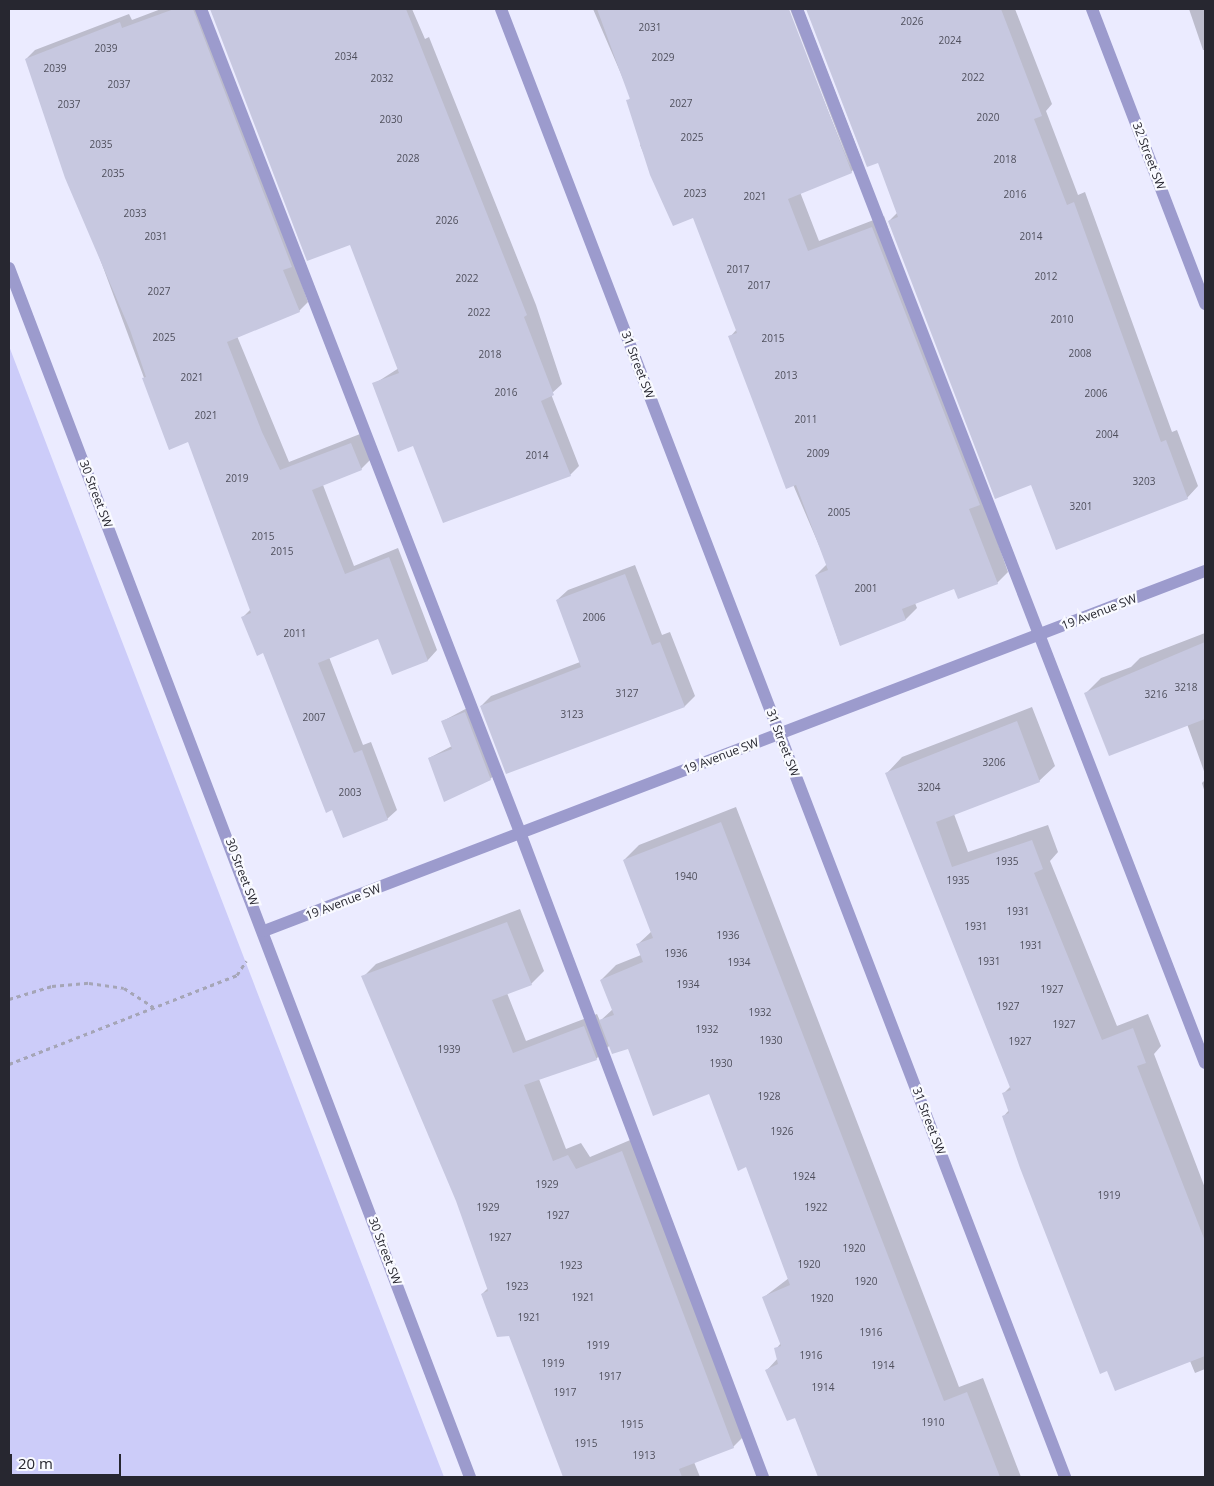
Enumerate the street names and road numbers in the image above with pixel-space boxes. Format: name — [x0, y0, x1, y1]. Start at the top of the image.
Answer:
street label: 32 Street SW — [1130, 120, 1168, 192]
street label: 31 Street SW — [619, 329, 657, 401]
street label: 30 Street SW — [77, 458, 115, 530]
street label: 19 Avenue SW — [1059, 591, 1139, 633]
street label: 31 Street SW — [764, 707, 802, 779]
street label: 19 Avenue SW — [681, 735, 761, 777]
street label: 30 Street SW — [223, 836, 261, 908]
street label: 19 Avenue SW — [303, 881, 383, 923]
street label: 31 Street SW — [910, 1085, 948, 1157]
street label: 30 Street SW — [366, 1215, 404, 1287]

